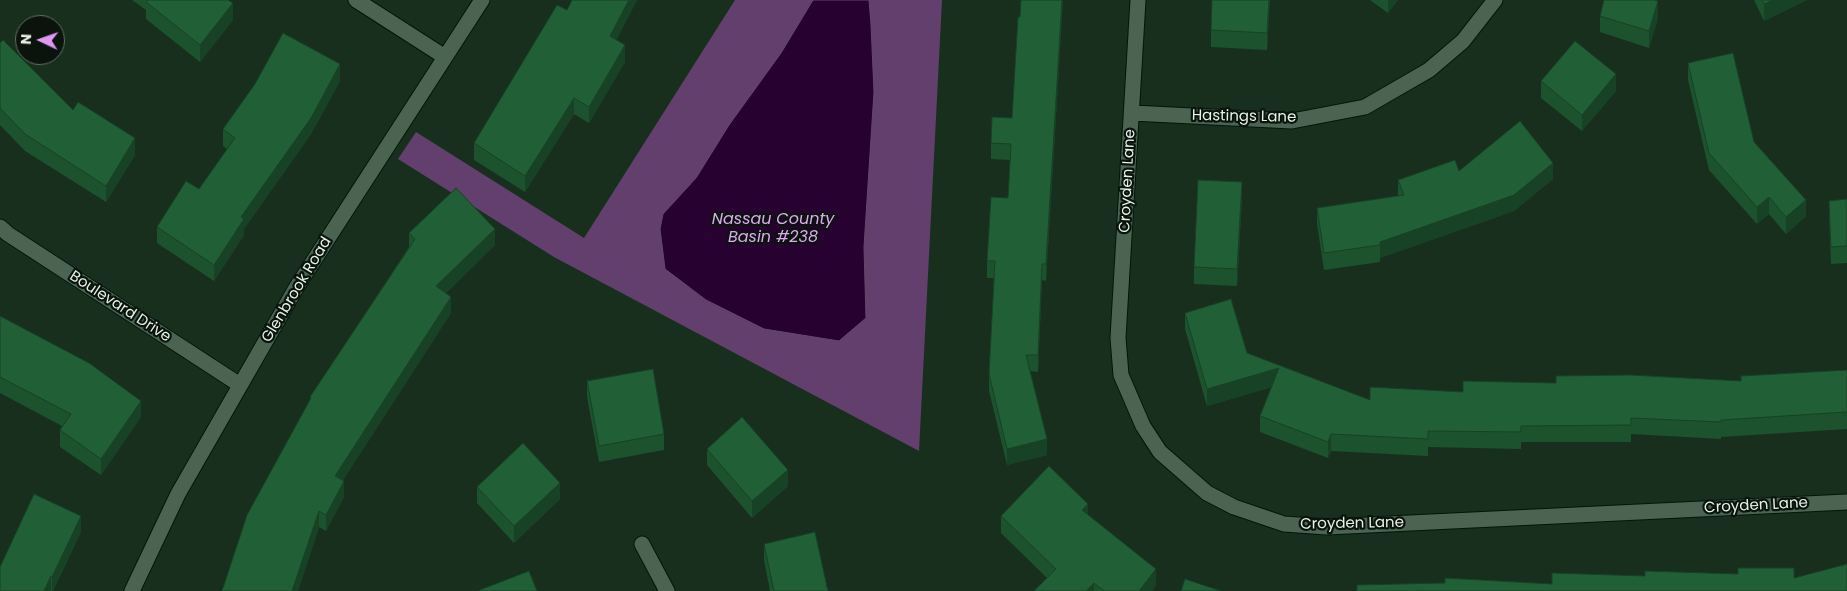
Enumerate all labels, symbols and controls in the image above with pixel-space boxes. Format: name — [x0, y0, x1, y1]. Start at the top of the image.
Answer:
north arrow — [15, 15, 65, 65]
text: N — [16, 33, 36, 45]
street label: Hastings Lane — [1192, 107, 1296, 127]
street label: Croyden Lane — [1116, 129, 1140, 233]
water label: Nassau County Basin #238 — [712, 210, 834, 248]
street label: Glenbrook Road — [258, 234, 336, 346]
street label: Boulevard Drive — [66, 268, 174, 346]
street label: Croyden Lane — [1704, 494, 1808, 518]
street label: Croyden Lane — [1300, 514, 1404, 534]

